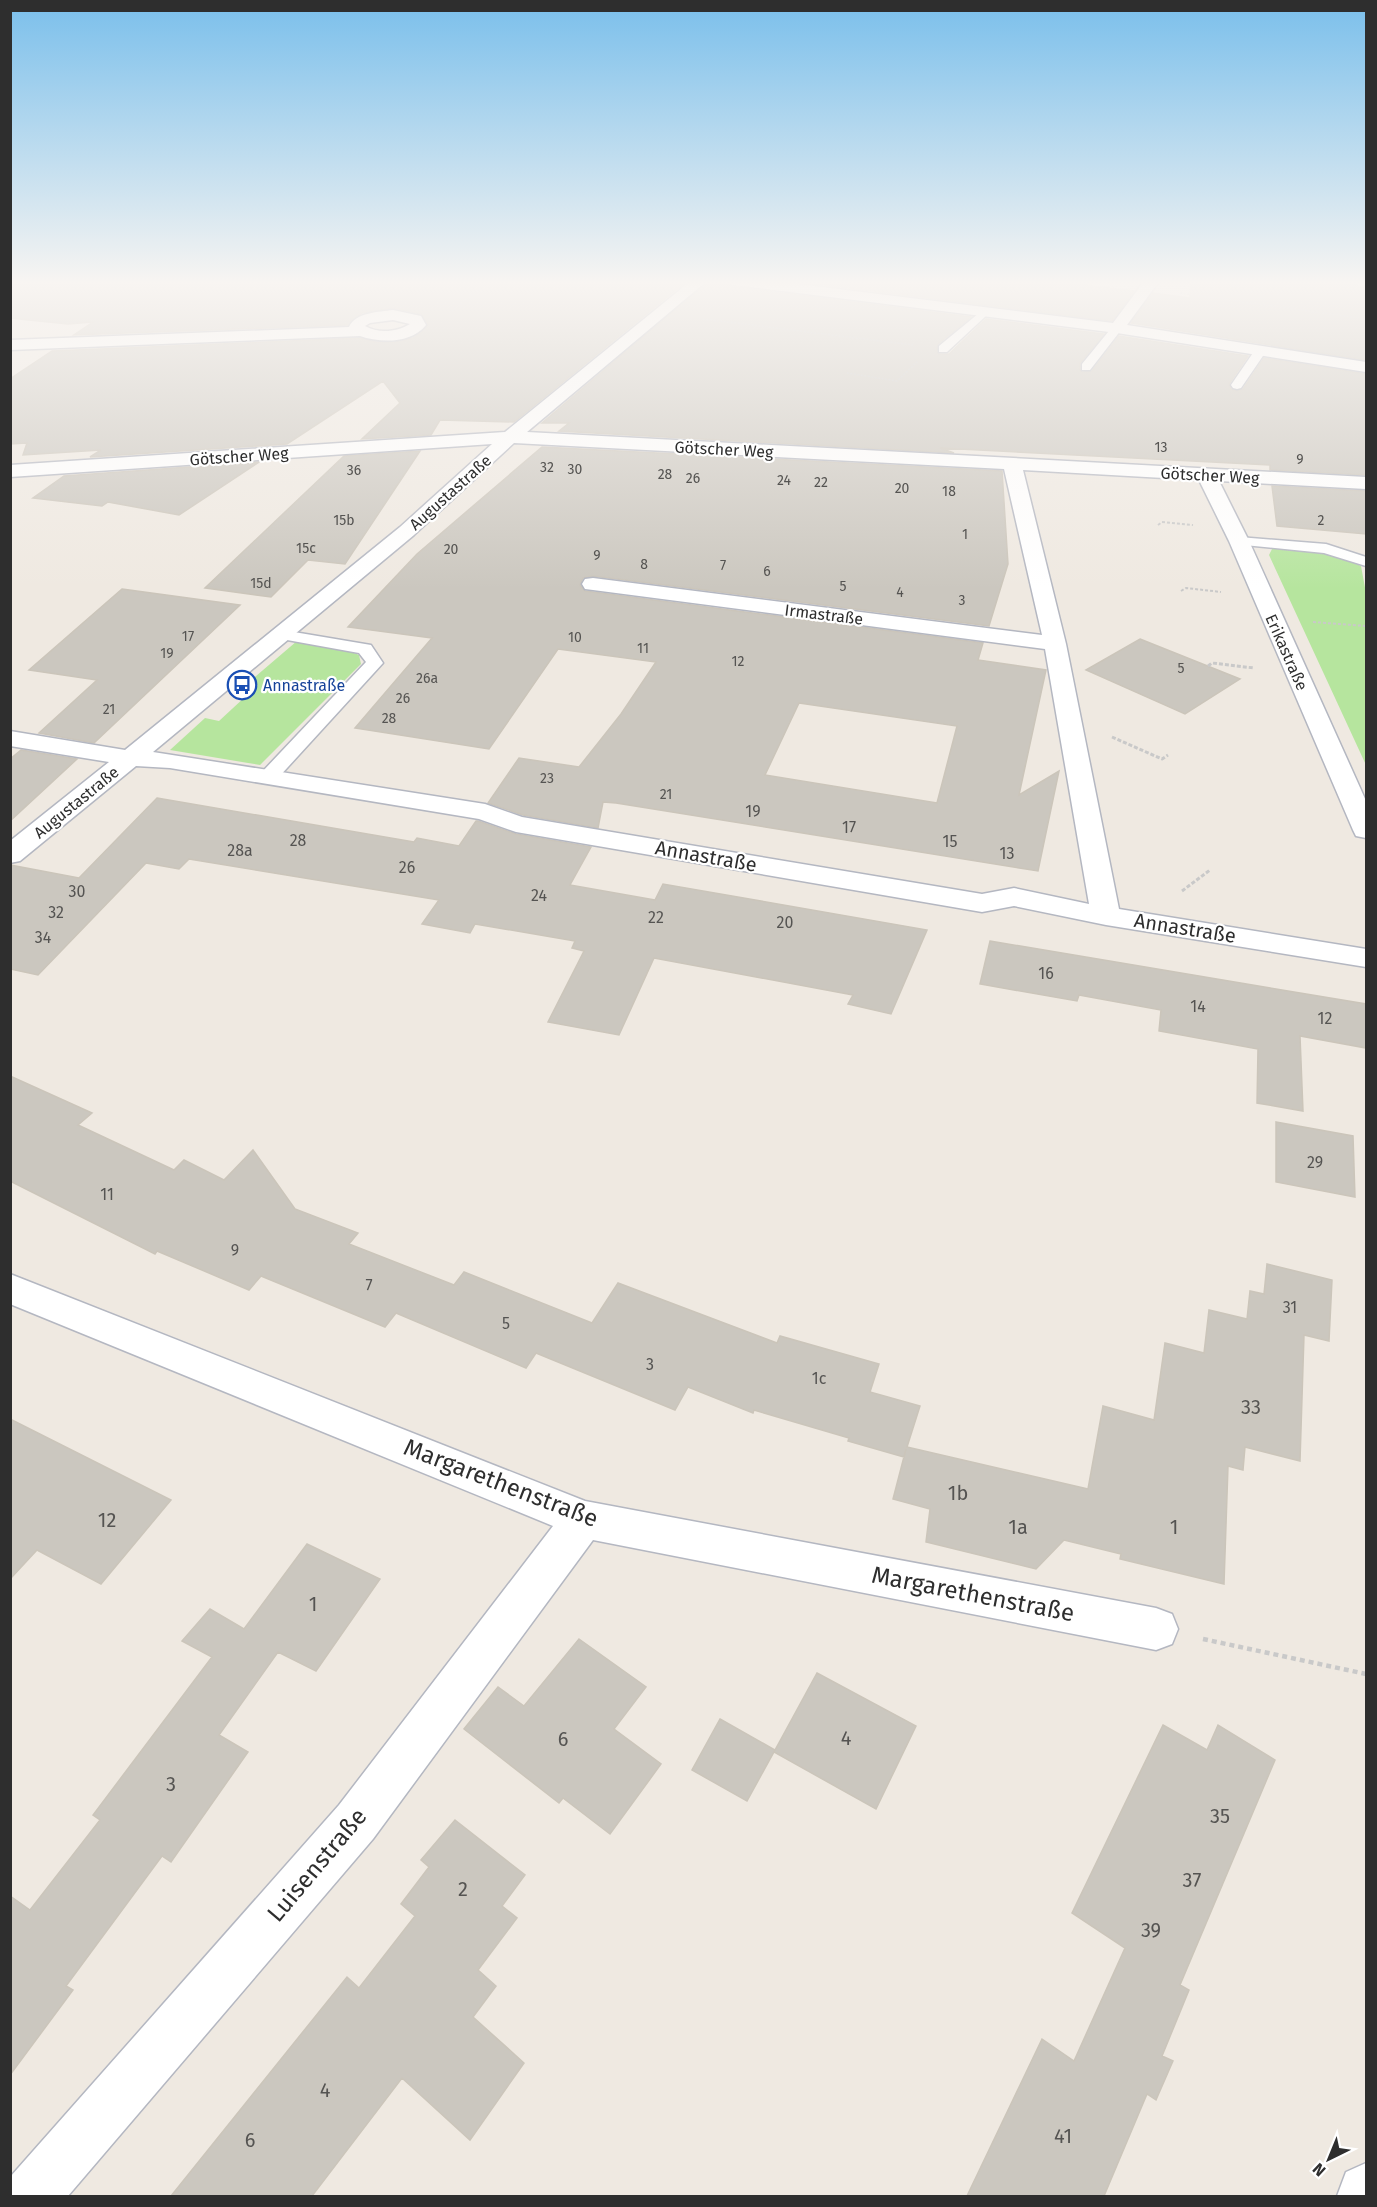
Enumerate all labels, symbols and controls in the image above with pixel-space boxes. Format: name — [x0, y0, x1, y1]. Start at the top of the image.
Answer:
street label: Götscher Weg — [674, 437, 775, 462]
house number: 13 — [1154, 439, 1168, 456]
street label: Götscher Weg — [189, 444, 290, 469]
street label: Augustastraße — [406, 451, 495, 534]
house number: 9 — [1296, 451, 1304, 468]
house number: 32 — [540, 459, 554, 476]
house number: 30 — [568, 461, 583, 478]
house number: 36 — [347, 462, 361, 479]
street label: Götscher Weg — [1160, 463, 1261, 488]
house number: 28 — [658, 466, 673, 483]
house number: 26 — [686, 470, 700, 487]
house number: 24 — [777, 472, 792, 489]
house number: 22 — [814, 474, 828, 491]
house number: 20 — [895, 480, 910, 497]
house number: 18 — [942, 483, 956, 500]
house number: 15b — [333, 512, 355, 529]
house number: 2 — [1318, 512, 1325, 529]
house number: 1 — [962, 526, 968, 543]
house number: 15c — [296, 540, 316, 557]
house number: 20 — [444, 541, 459, 558]
house number: 9 — [593, 547, 601, 564]
house number: 8 — [640, 556, 648, 573]
house number: 7 — [720, 557, 726, 574]
house number: 6 — [763, 563, 771, 580]
house number: 15d — [250, 575, 272, 592]
house number: 5 — [839, 578, 847, 595]
house number: 4 — [896, 584, 904, 601]
house number: 3 — [959, 592, 966, 609]
street label: Irmastraße — [784, 600, 864, 629]
street label: Erikastraße — [1261, 611, 1312, 693]
house number: 17 — [182, 628, 194, 645]
house number: 10 — [568, 629, 582, 646]
house number: 11 — [637, 640, 649, 657]
house number: 19 — [160, 645, 174, 662]
house number: 12 — [732, 653, 745, 670]
house number: 5 — [1177, 660, 1185, 677]
bus stop icon: Annastraße — [226, 669, 258, 701]
house number: 26a — [416, 670, 438, 687]
place label: Annastraße — [263, 676, 345, 695]
house number: 26 — [396, 690, 410, 707]
house number: 21 — [103, 701, 115, 718]
house number: 28 — [382, 710, 397, 727]
street label: Augustastraße — [30, 762, 122, 842]
house number: 23 — [540, 770, 554, 787]
house number: 21 — [660, 786, 672, 803]
house number: 19 — [745, 802, 761, 821]
house number: 17 — [842, 818, 856, 837]
house number: 28 — [290, 831, 307, 850]
house number: 15 — [943, 832, 957, 851]
street label: Annastraße — [653, 835, 759, 877]
house number: 28a — [227, 841, 253, 860]
house number: 13 — [1000, 844, 1014, 863]
house number: 26 — [399, 858, 415, 877]
house number: 30 — [69, 882, 86, 901]
house number: 24 — [531, 886, 547, 905]
house number: 32 — [48, 903, 64, 922]
house number: 22 — [648, 908, 664, 927]
street label: Annastraße — [1132, 908, 1238, 948]
house number: 20 — [777, 913, 793, 932]
house number: 34 — [35, 928, 52, 947]
house number: 16 — [1038, 964, 1054, 983]
house number: 14 — [1190, 997, 1206, 1016]
house number: 12 — [1318, 1009, 1332, 1028]
house number: 29 — [1307, 1153, 1323, 1172]
house number: 11 — [100, 1185, 114, 1204]
house number: 9 — [231, 1241, 239, 1260]
house number: 7 — [365, 1276, 373, 1295]
house number: 31 — [1283, 1298, 1297, 1317]
house number: 5 — [502, 1314, 510, 1333]
house number: 3 — [646, 1355, 654, 1374]
house number: 1c — [812, 1369, 827, 1388]
house number: 33 — [1241, 1395, 1261, 1419]
street label: Margarethenstraße — [400, 1433, 602, 1533]
house number: 1b — [948, 1481, 968, 1505]
house number: 12 — [98, 1508, 116, 1532]
house number: 1a — [1008, 1515, 1028, 1539]
house number: 1 — [1170, 1515, 1178, 1539]
street label: Margarethenstraße — [869, 1561, 1077, 1627]
house number: 1 — [309, 1592, 317, 1616]
house number: 4 — [841, 1726, 852, 1750]
house number: 6 — [558, 1727, 568, 1751]
house number: 3 — [166, 1772, 176, 1796]
street label: Luisenstraße — [261, 1803, 373, 1927]
house number: 35 — [1210, 1804, 1230, 1828]
house number: 37 — [1183, 1868, 1201, 1892]
house number: 2 — [458, 1877, 468, 1901]
house number: 39 — [1141, 1918, 1161, 1942]
house number: 4 — [320, 2078, 331, 2102]
house number: 41 — [1054, 2124, 1072, 2148]
house number: 6 — [245, 2128, 255, 2152]
north arrow — [1299, 2129, 1359, 2189]
text: N — [1309, 2159, 1329, 2180]

